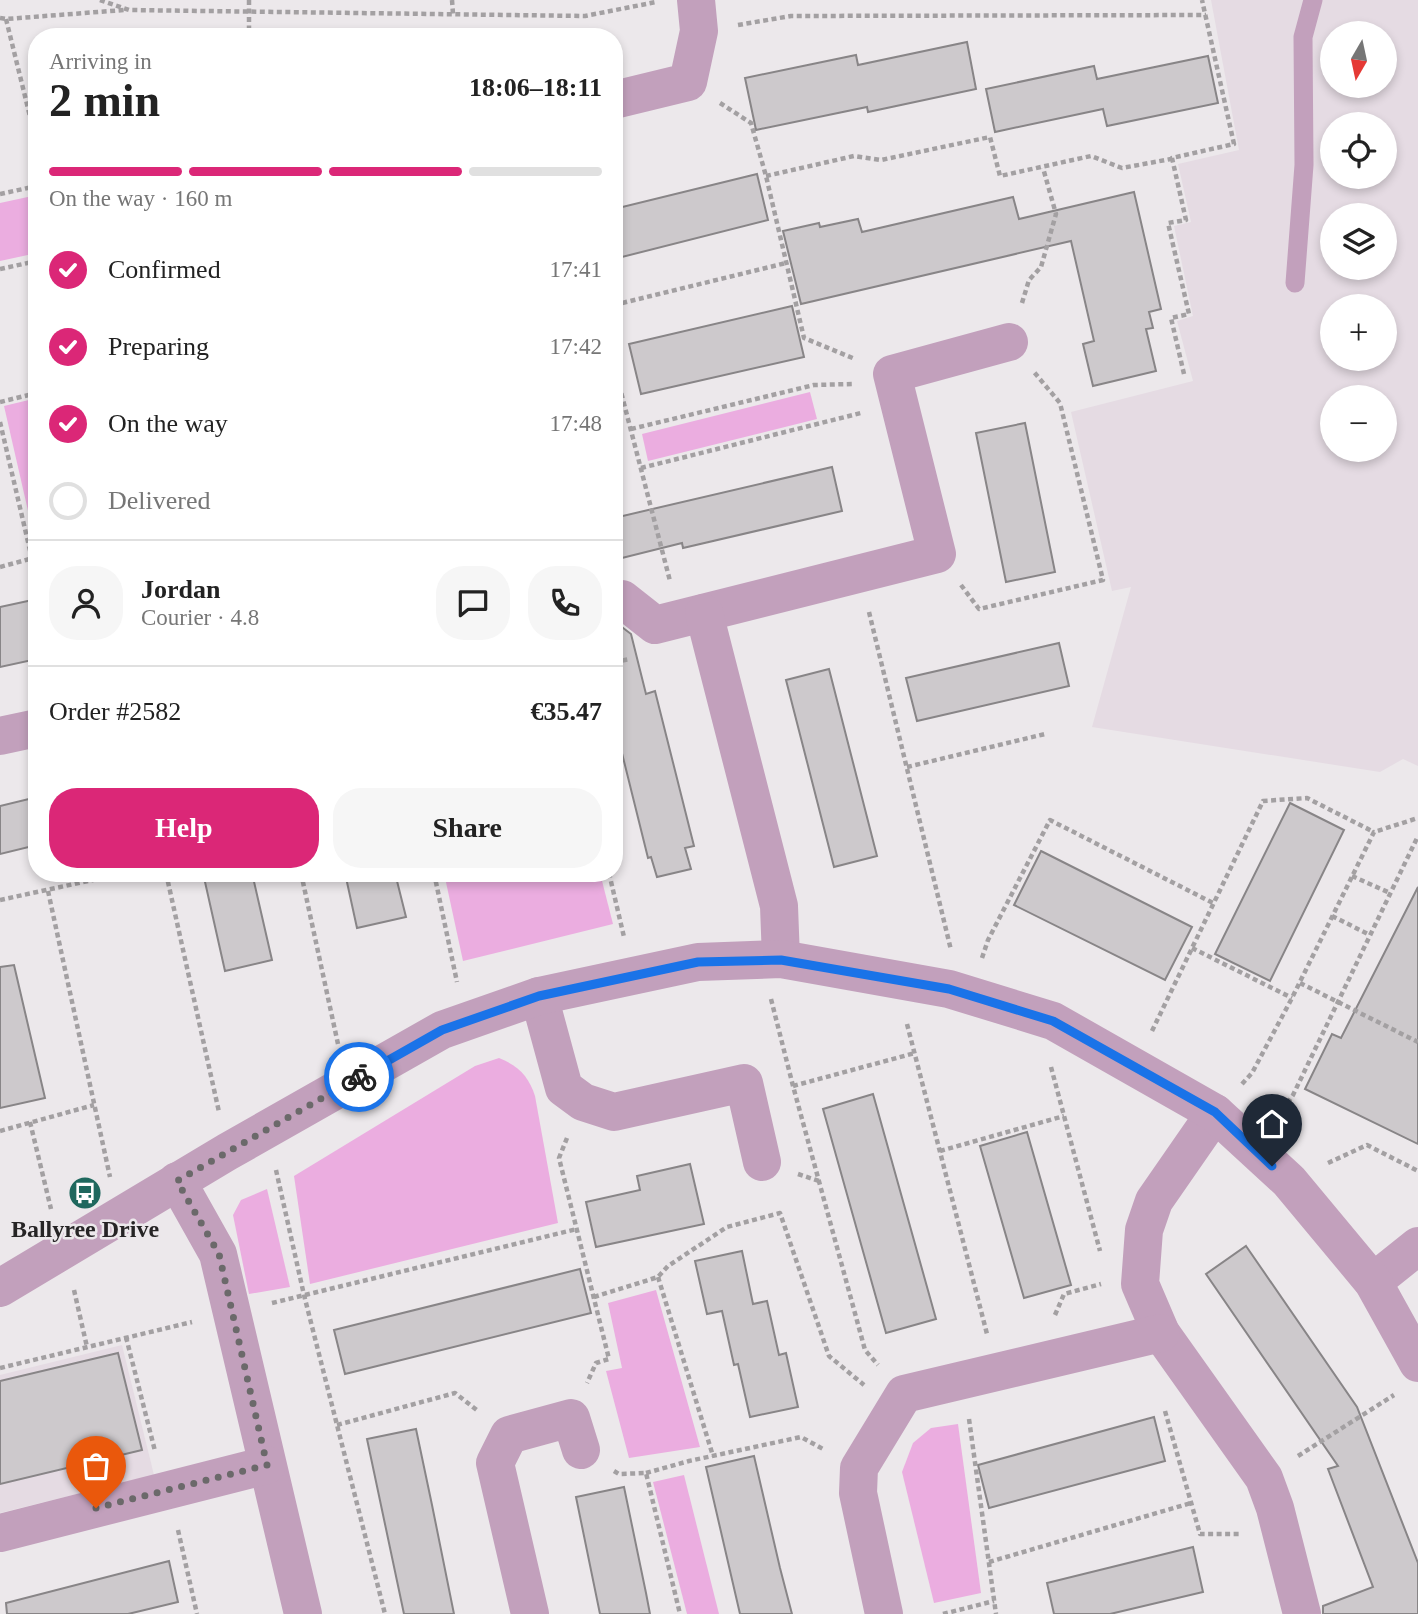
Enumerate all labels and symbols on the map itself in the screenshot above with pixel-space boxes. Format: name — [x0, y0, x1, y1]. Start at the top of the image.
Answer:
north arrow — [1320, 21, 1396, 98]
courier — [324, 1042, 394, 1112]
pin — [1242, 1094, 1302, 1166]
bus stop icon: Ballyree Drive — [66, 1174, 104, 1212]
place label: Ballyree Drive — [11, 1216, 159, 1242]
pin — [66, 1436, 126, 1508]

